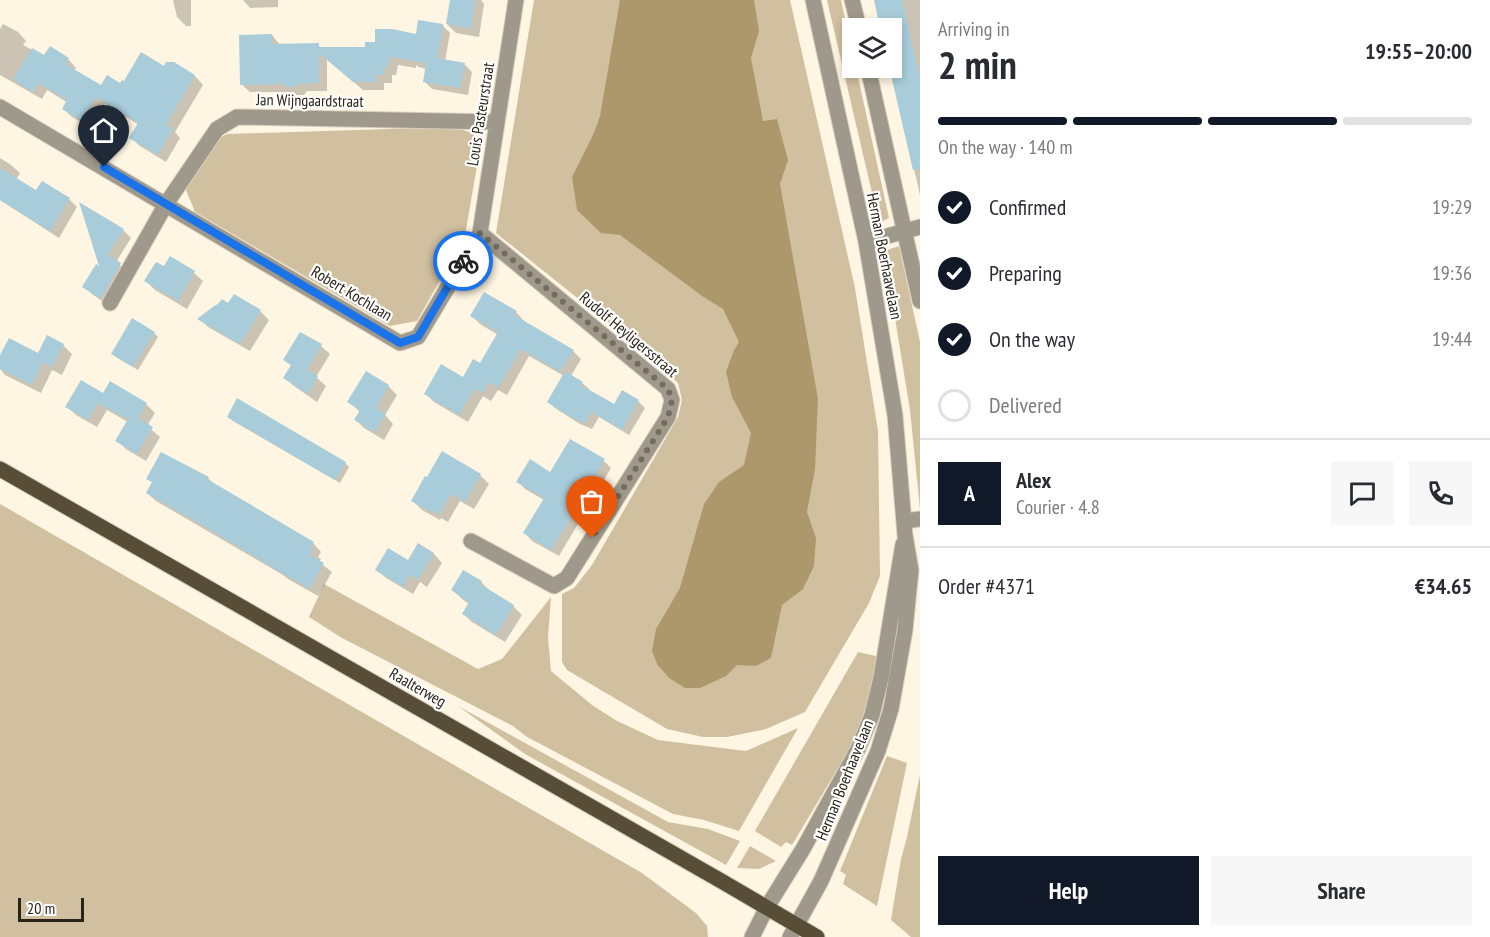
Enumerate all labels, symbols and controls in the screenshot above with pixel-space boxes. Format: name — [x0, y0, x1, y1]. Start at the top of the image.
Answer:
text: Arriving in — [938, 16, 1010, 42]
map controls — [842, 18, 902, 78]
button: layers — [842, 18, 902, 78]
text: 19:55–20:00 — [1365, 37, 1472, 65]
text: 2 min — [938, 39, 1017, 90]
street label: Louis Pasteurstraat — [462, 60, 498, 167]
street label: Jan Wijngaardstraat — [255, 89, 365, 111]
pin — [78, 105, 129, 167]
icon: home — [87, 114, 120, 147]
text: On the way · 140 m — [938, 134, 1073, 160]
street label: Herman Boerhaavelaan — [863, 191, 907, 321]
icon: check — [938, 191, 971, 224]
text: Confirmed — [989, 193, 1066, 221]
text: 19:29 — [1432, 194, 1472, 220]
courier — [433, 231, 493, 291]
icon: bike — [447, 245, 480, 278]
icon: check — [938, 257, 971, 290]
text: Preparing — [989, 259, 1062, 287]
text: 19:36 — [1432, 260, 1472, 286]
street label: Robert Kochlaan — [308, 261, 396, 325]
street label: Rudolf Heyligersstraat — [576, 287, 683, 381]
icon: check — [938, 323, 971, 356]
text: On the way — [989, 325, 1075, 353]
text: 19:44 — [1432, 326, 1472, 352]
text: Delivered — [989, 391, 1062, 419]
button: chat — [1331, 462, 1394, 525]
button: phone — [1409, 462, 1472, 525]
text: Alex — [1016, 466, 1051, 494]
pin — [566, 476, 617, 538]
text: A — [964, 479, 975, 507]
icon: bag — [575, 485, 608, 518]
text: Courier · 4.8 — [1016, 494, 1100, 520]
text: Order #4371 — [938, 572, 1035, 600]
text: €34.65 — [1415, 572, 1472, 600]
street label: Raalterweg — [386, 663, 450, 711]
street label: Herman Boerhaavelaan — [811, 717, 877, 843]
button: Help — [938, 856, 1199, 925]
button: Share — [1211, 856, 1472, 925]
scale bar — [18, 895, 84, 922]
text: 20 m — [27, 898, 55, 918]

